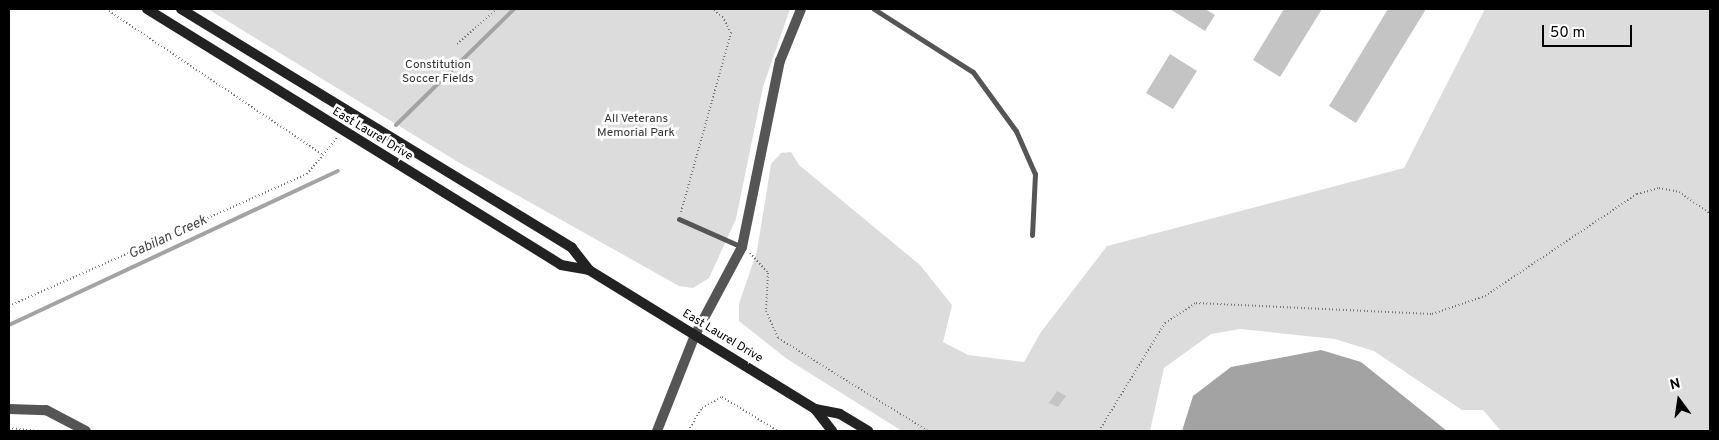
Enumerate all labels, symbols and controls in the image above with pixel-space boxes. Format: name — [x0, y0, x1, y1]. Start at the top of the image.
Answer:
scale bar — [1544, 15, 1634, 47]
text: 50 m — [1550, 24, 1585, 43]
park label: Constitution Soccer Fields — [402, 59, 474, 87]
street label: East Laurel Drive — [329, 105, 415, 165]
park label: All Veterans Memorial Park — [597, 113, 675, 141]
water label: Gabilan Creek — [126, 213, 210, 263]
street label: East Laurel Drive — [679, 307, 765, 367]
north arrow — [1654, 375, 1704, 425]
text: N — [1668, 375, 1682, 394]

